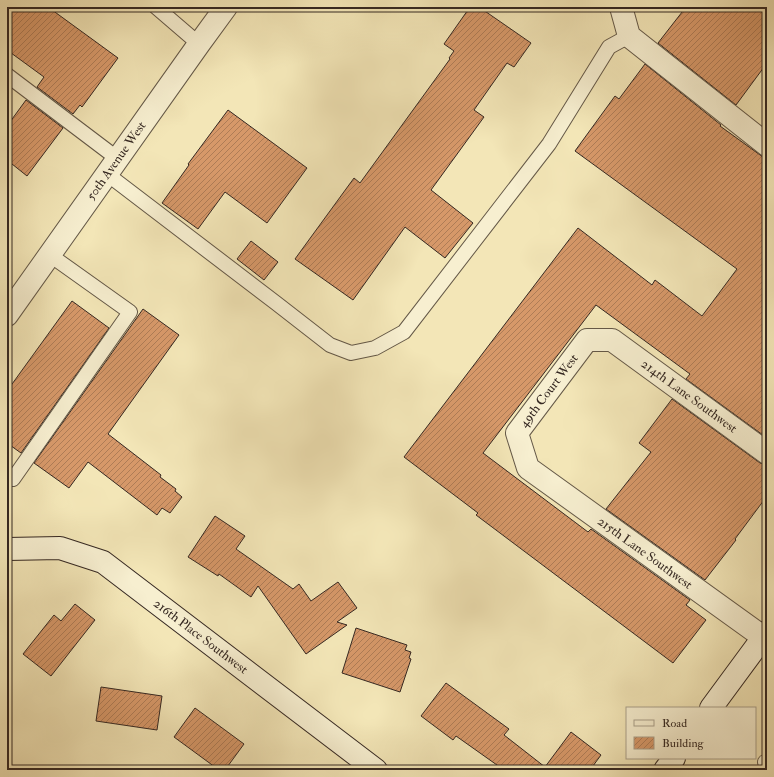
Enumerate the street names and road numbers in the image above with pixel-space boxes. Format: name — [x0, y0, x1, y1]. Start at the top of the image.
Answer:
street label: 50th Avenue West — [83, 118, 150, 203]
street label: 49th Court West — [516, 351, 582, 431]
street label: 214th Lane Southwest — [638, 356, 740, 437]
street label: 215th Lane Southwest — [594, 513, 696, 593]
street label: 216th Place Southwest — [150, 595, 251, 677]

